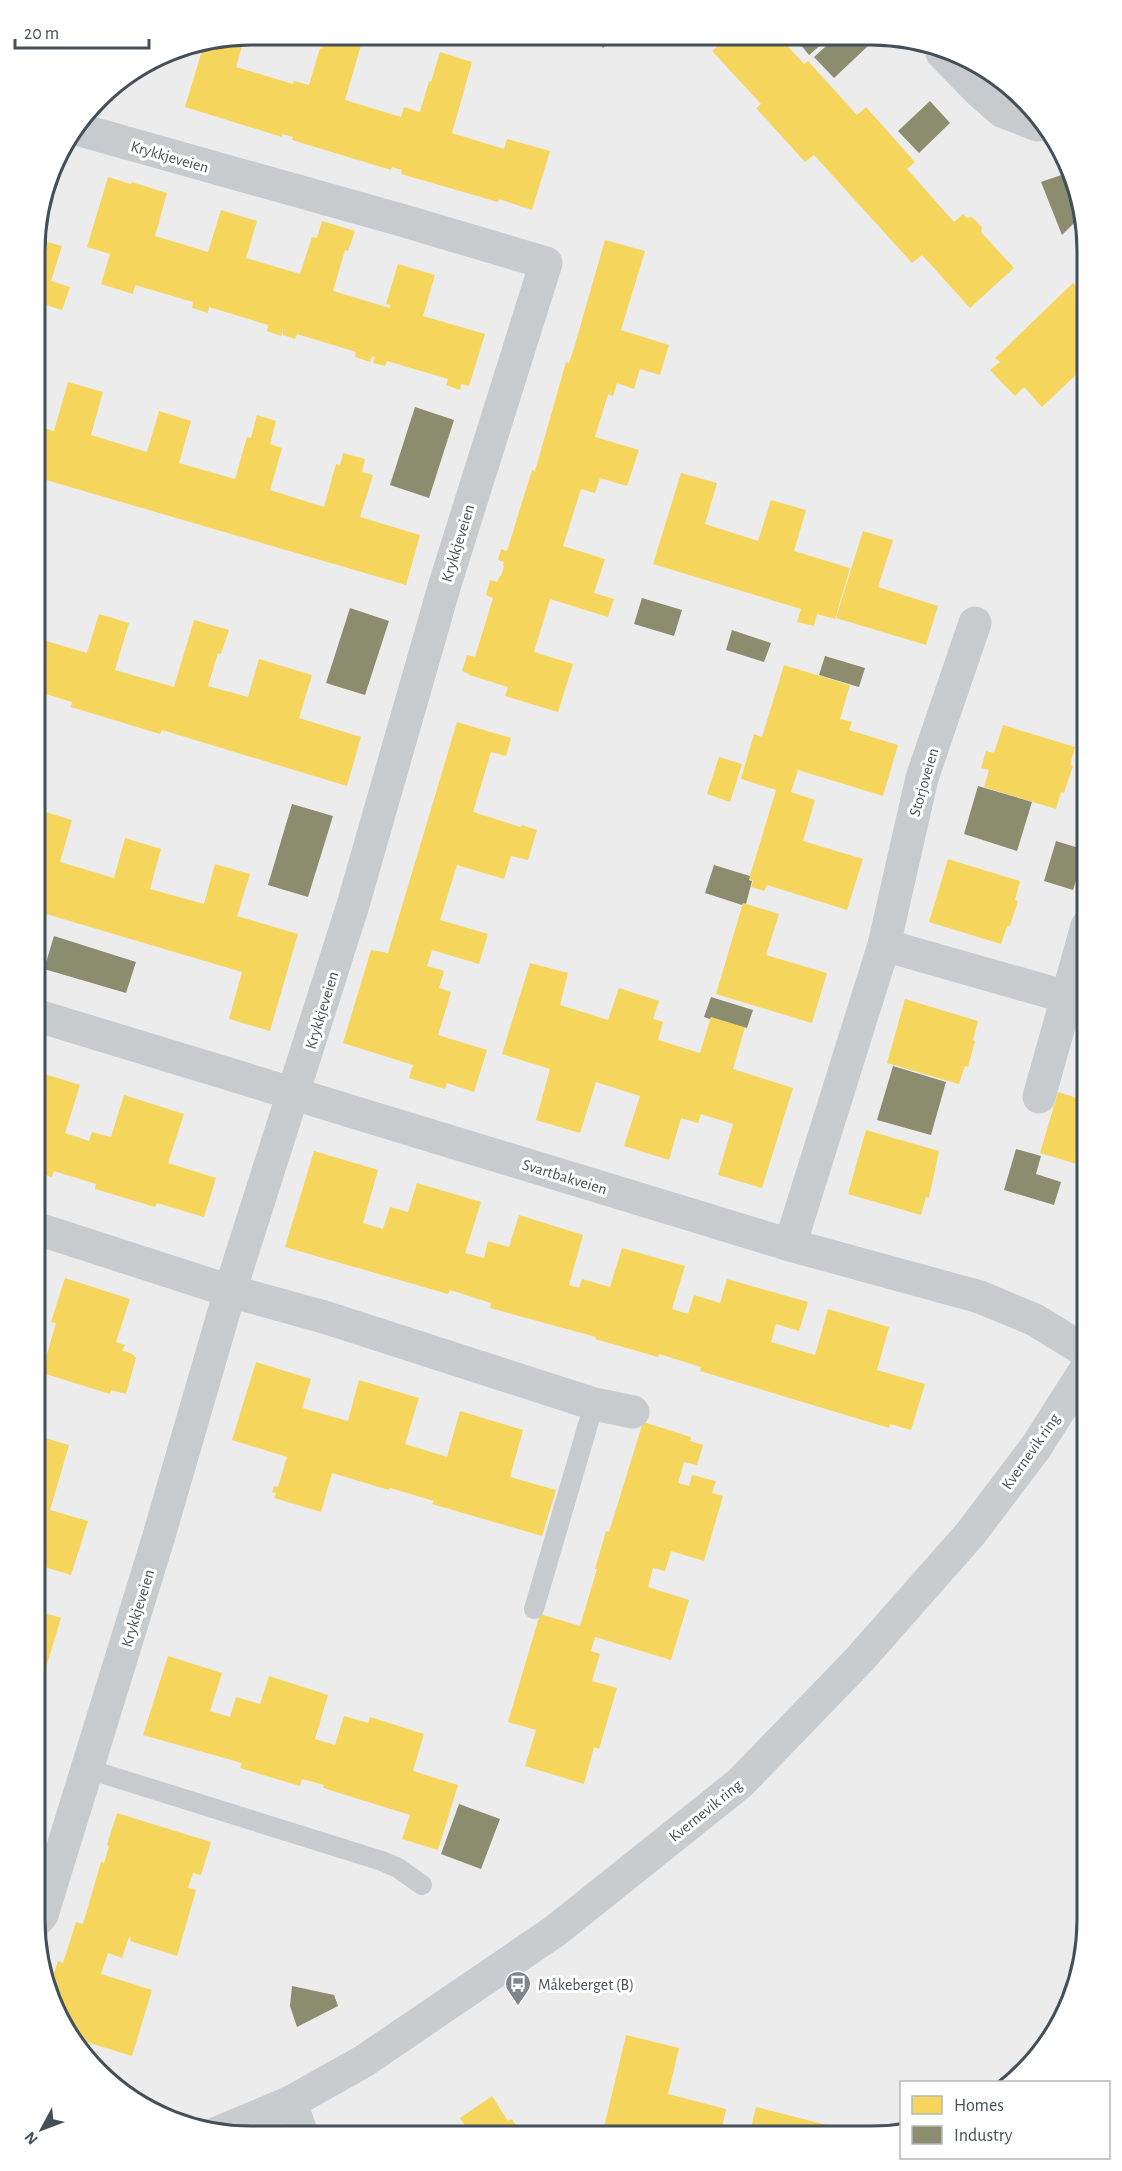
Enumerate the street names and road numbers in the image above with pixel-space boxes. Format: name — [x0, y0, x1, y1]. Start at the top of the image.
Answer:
street label: Krykkjeveien — [129, 138, 211, 177]
street label: Krykkjeveien — [439, 502, 478, 584]
street label: Storjoveien — [907, 746, 942, 819]
street label: Krykkjeveien — [303, 969, 342, 1051]
street label: Svartbakveien — [520, 1157, 609, 1197]
street label: Kvernevik ring — [999, 1410, 1063, 1492]
street label: Krykkjeveien — [119, 1567, 158, 1649]
street label: Kvernevik ring — [666, 1777, 745, 1845]

